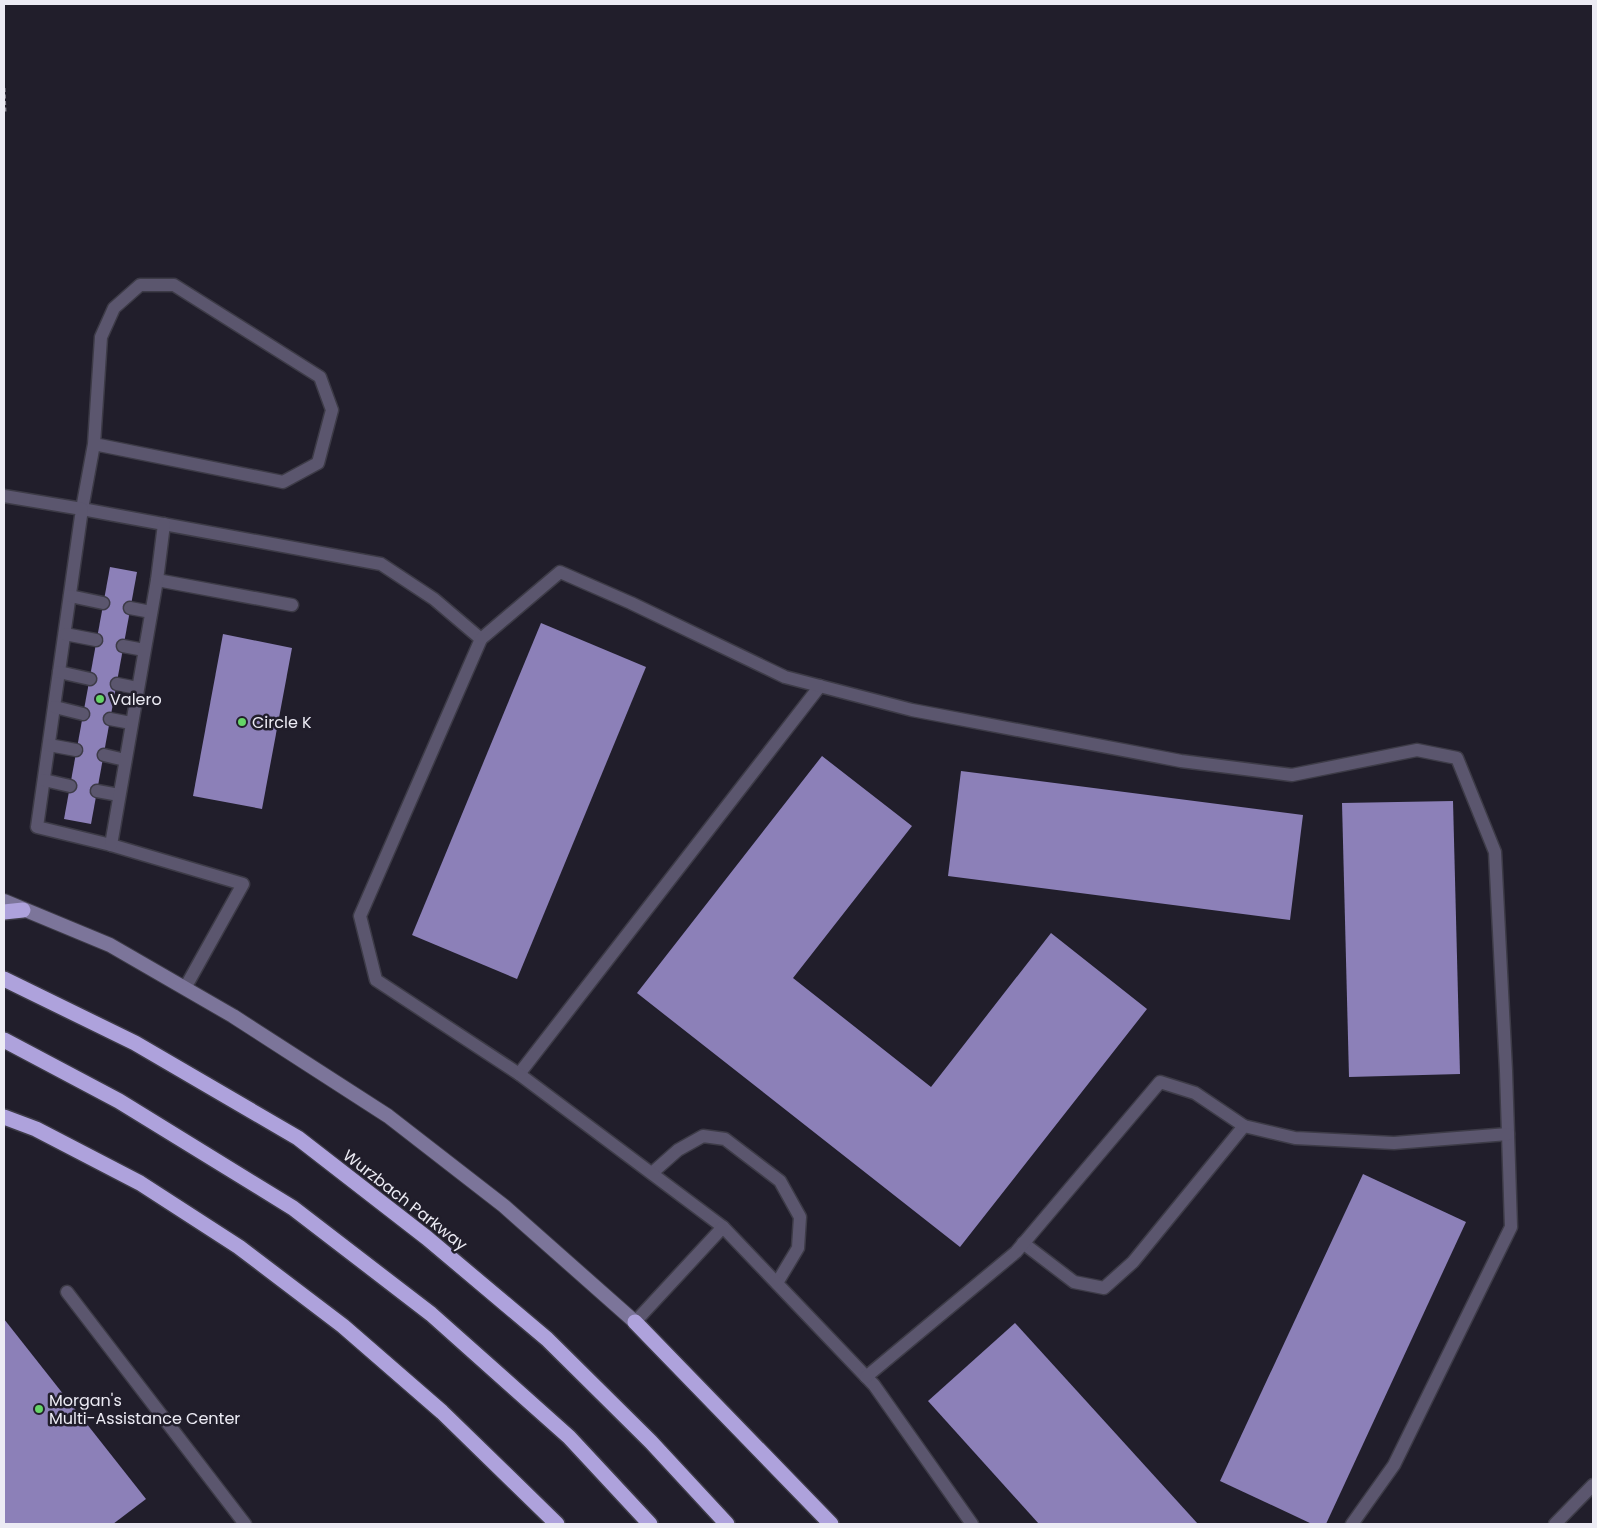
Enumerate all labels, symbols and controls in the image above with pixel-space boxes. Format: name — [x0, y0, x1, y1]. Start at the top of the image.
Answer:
place label: Valero — [110, 688, 162, 711]
marker: Valero — [94, 693, 106, 705]
place label: Circle K — [252, 711, 312, 734]
marker: Circle K — [236, 716, 248, 728]
street label: Wurzbach Parkway — [338, 1144, 472, 1256]
place label: Morgan's Multi-Assistance Center — [49, 1389, 240, 1430]
marker: Morgan's Multi-Assistance Center — [33, 1403, 45, 1415]

